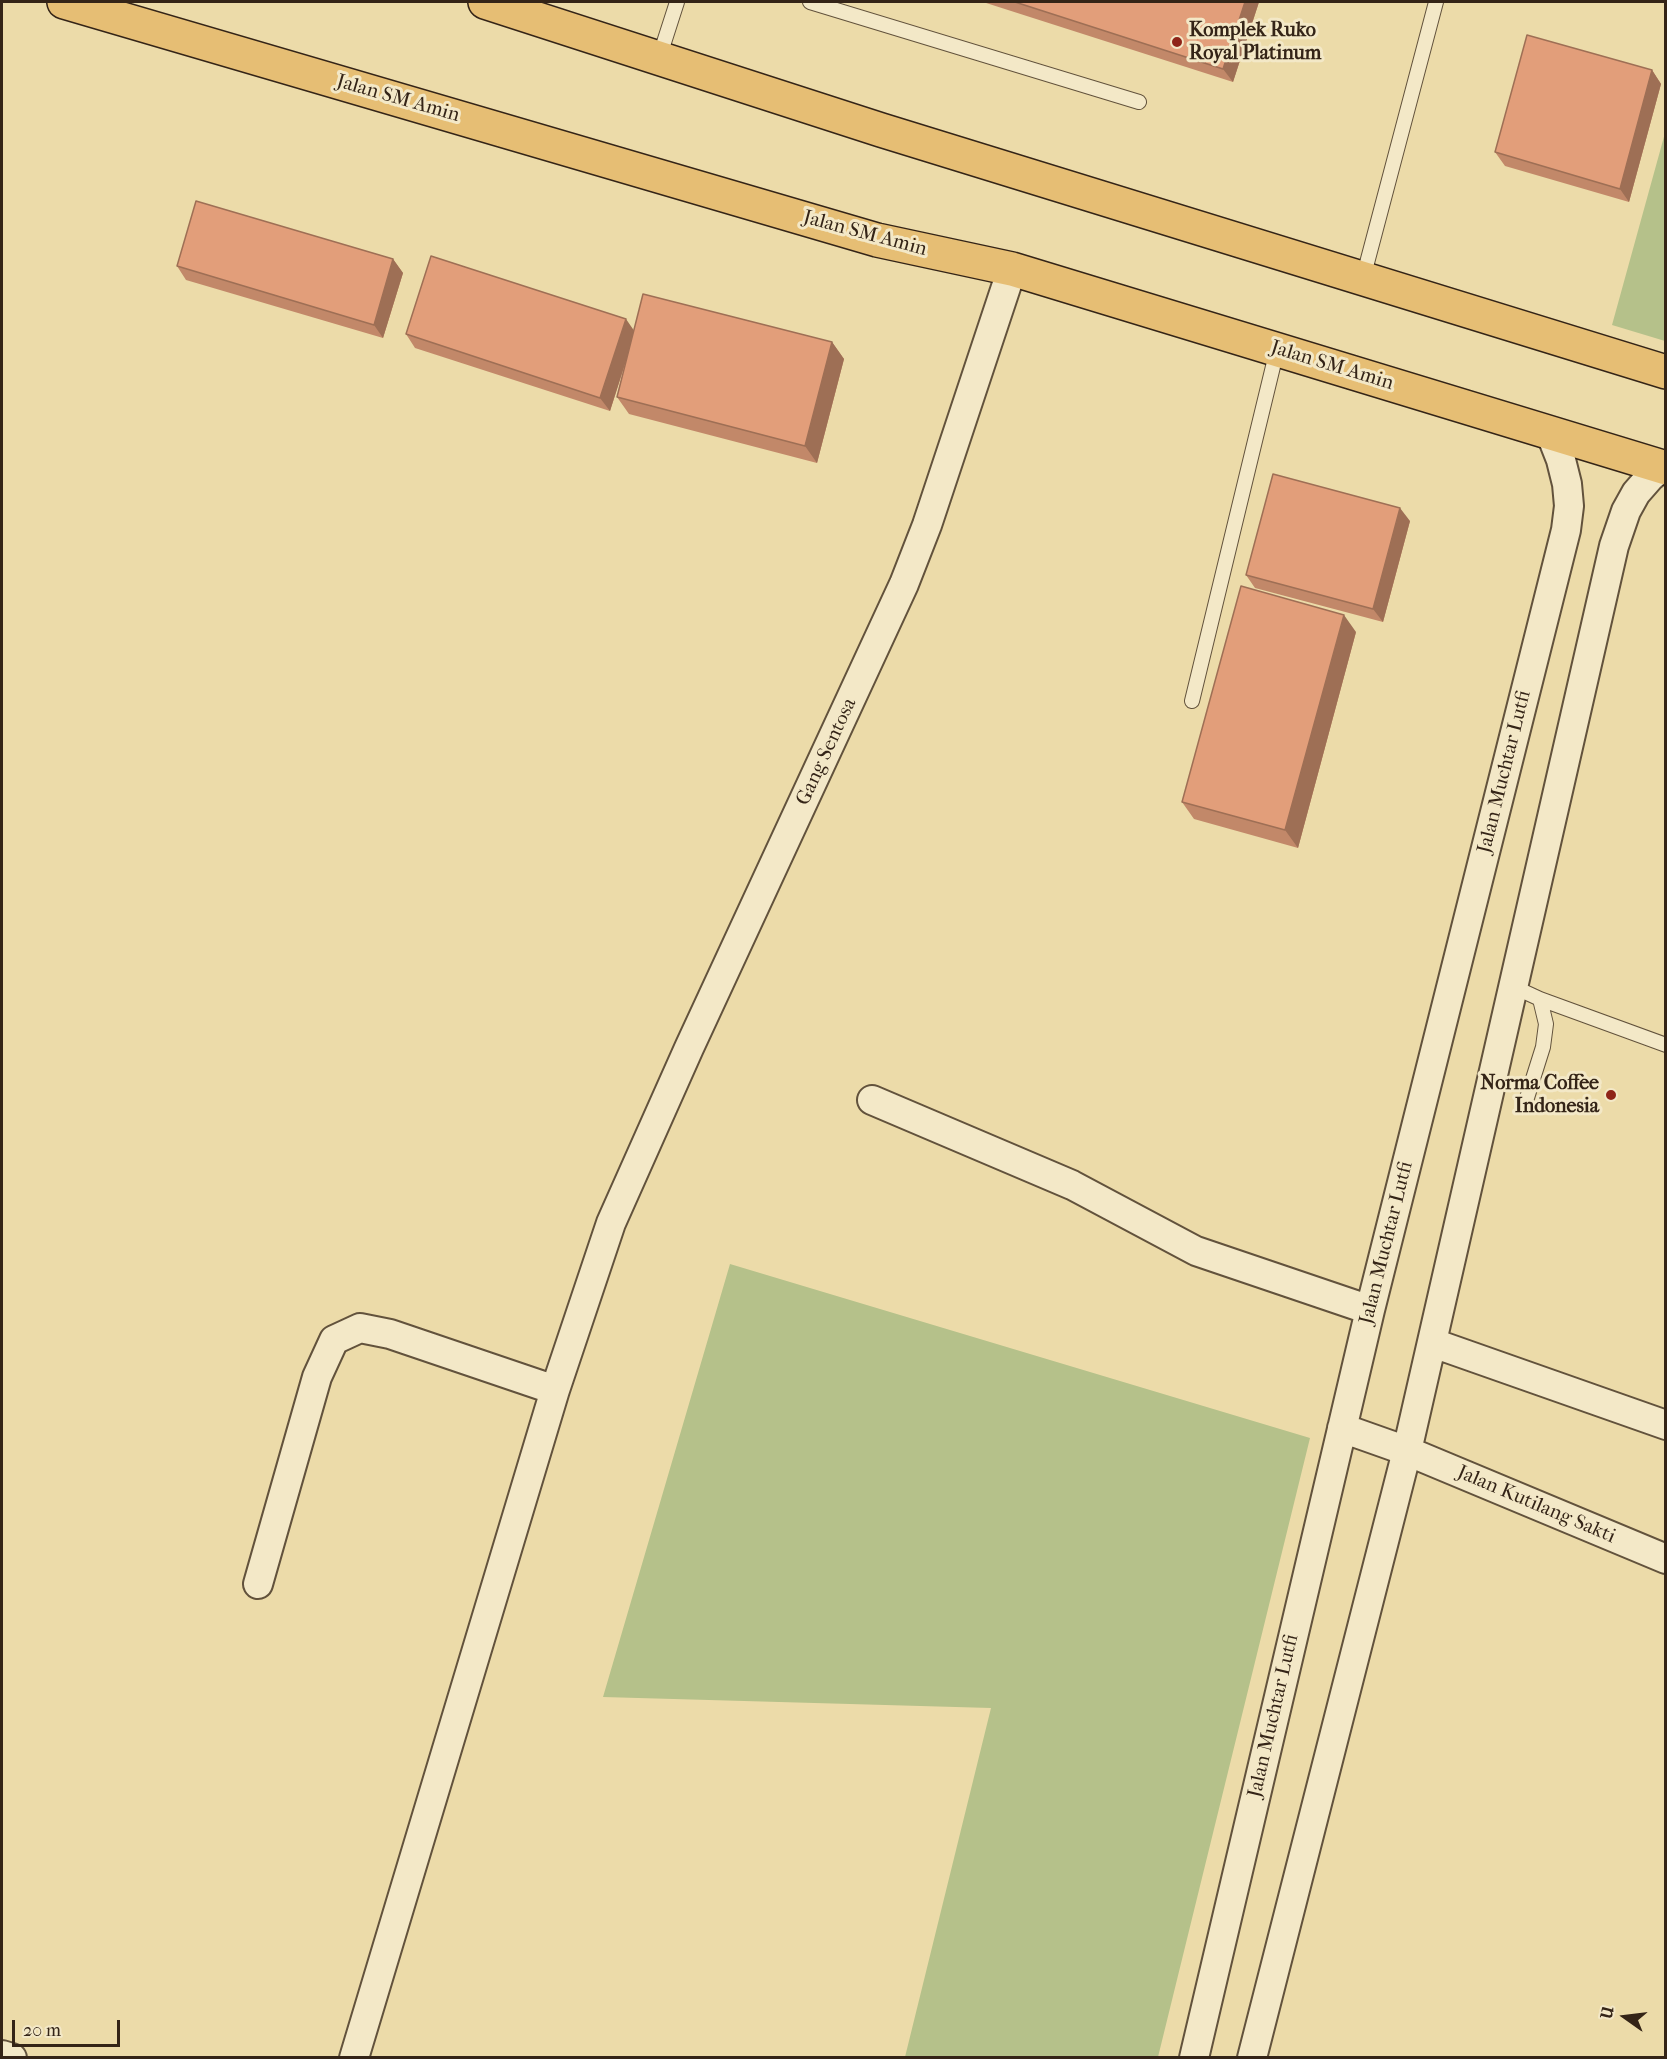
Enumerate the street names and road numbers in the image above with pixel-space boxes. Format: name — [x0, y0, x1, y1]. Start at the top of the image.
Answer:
street label: Jalan SM Amin — [334, 70, 462, 128]
street label: Jalan SM Amin — [801, 206, 929, 262]
street label: Jalan SM Amin — [1268, 336, 1396, 396]
street label: Jalan Muchtar Lutfi — [1473, 688, 1537, 856]
street label: Gang Sentosa — [792, 695, 862, 809]
street label: Jalan Muchtar Lutfi — [1355, 1159, 1419, 1327]
street label: Jalan Kutilang Sakti — [1453, 1461, 1619, 1549]
street label: Jalan Muchtar Lutfi — [1244, 1632, 1304, 1800]

